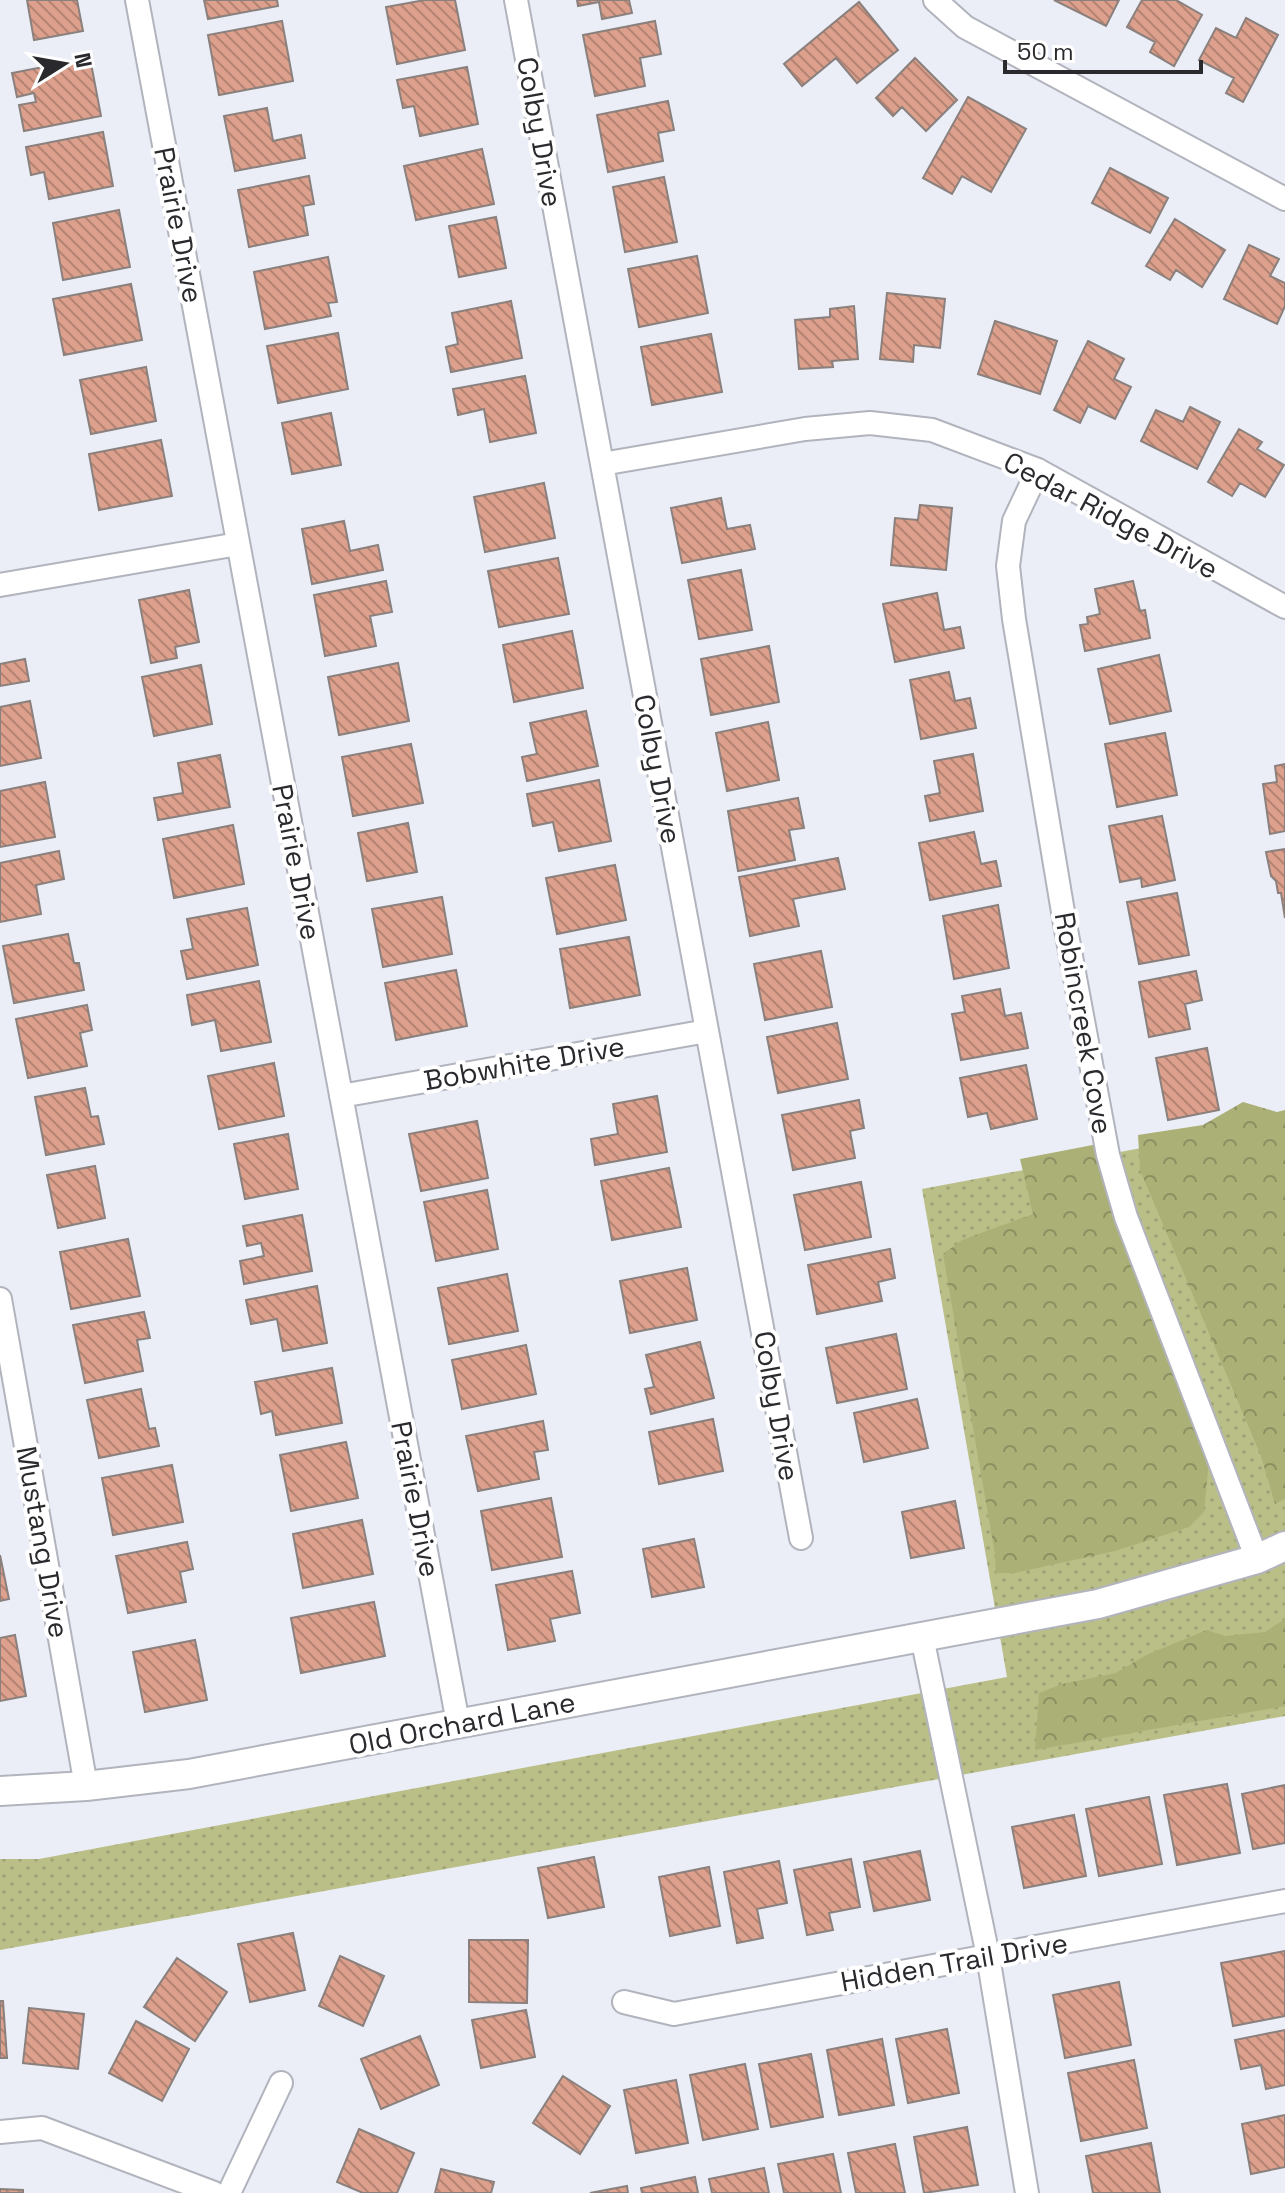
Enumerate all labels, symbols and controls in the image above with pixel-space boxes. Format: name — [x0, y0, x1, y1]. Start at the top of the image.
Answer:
north arrow — [24, 24, 104, 104]
scale bar — [1005, 24, 1201, 74]
text: 50 m — [1017, 36, 1074, 67]
text: N — [68, 50, 99, 70]
street label: Colby Drive — [509, 54, 571, 210]
street label: Prairie Drive — [146, 144, 212, 306]
street label: Cedar Ridge Drive — [998, 443, 1224, 587]
street label: Colby Drive — [626, 691, 690, 847]
street label: Prairie Drive — [264, 781, 330, 943]
street label: Robincreek Cove — [1047, 909, 1121, 1137]
street label: Bobwhite Drive — [421, 1028, 627, 1098]
street label: Colby Drive — [746, 1328, 808, 1484]
street label: Prairie Drive — [383, 1418, 449, 1580]
street label: Mustang Drive — [8, 1443, 78, 1641]
street label: Old Orchard Lane — [346, 1683, 578, 1763]
street label: Hidden Trail Drive — [838, 1924, 1070, 2000]

